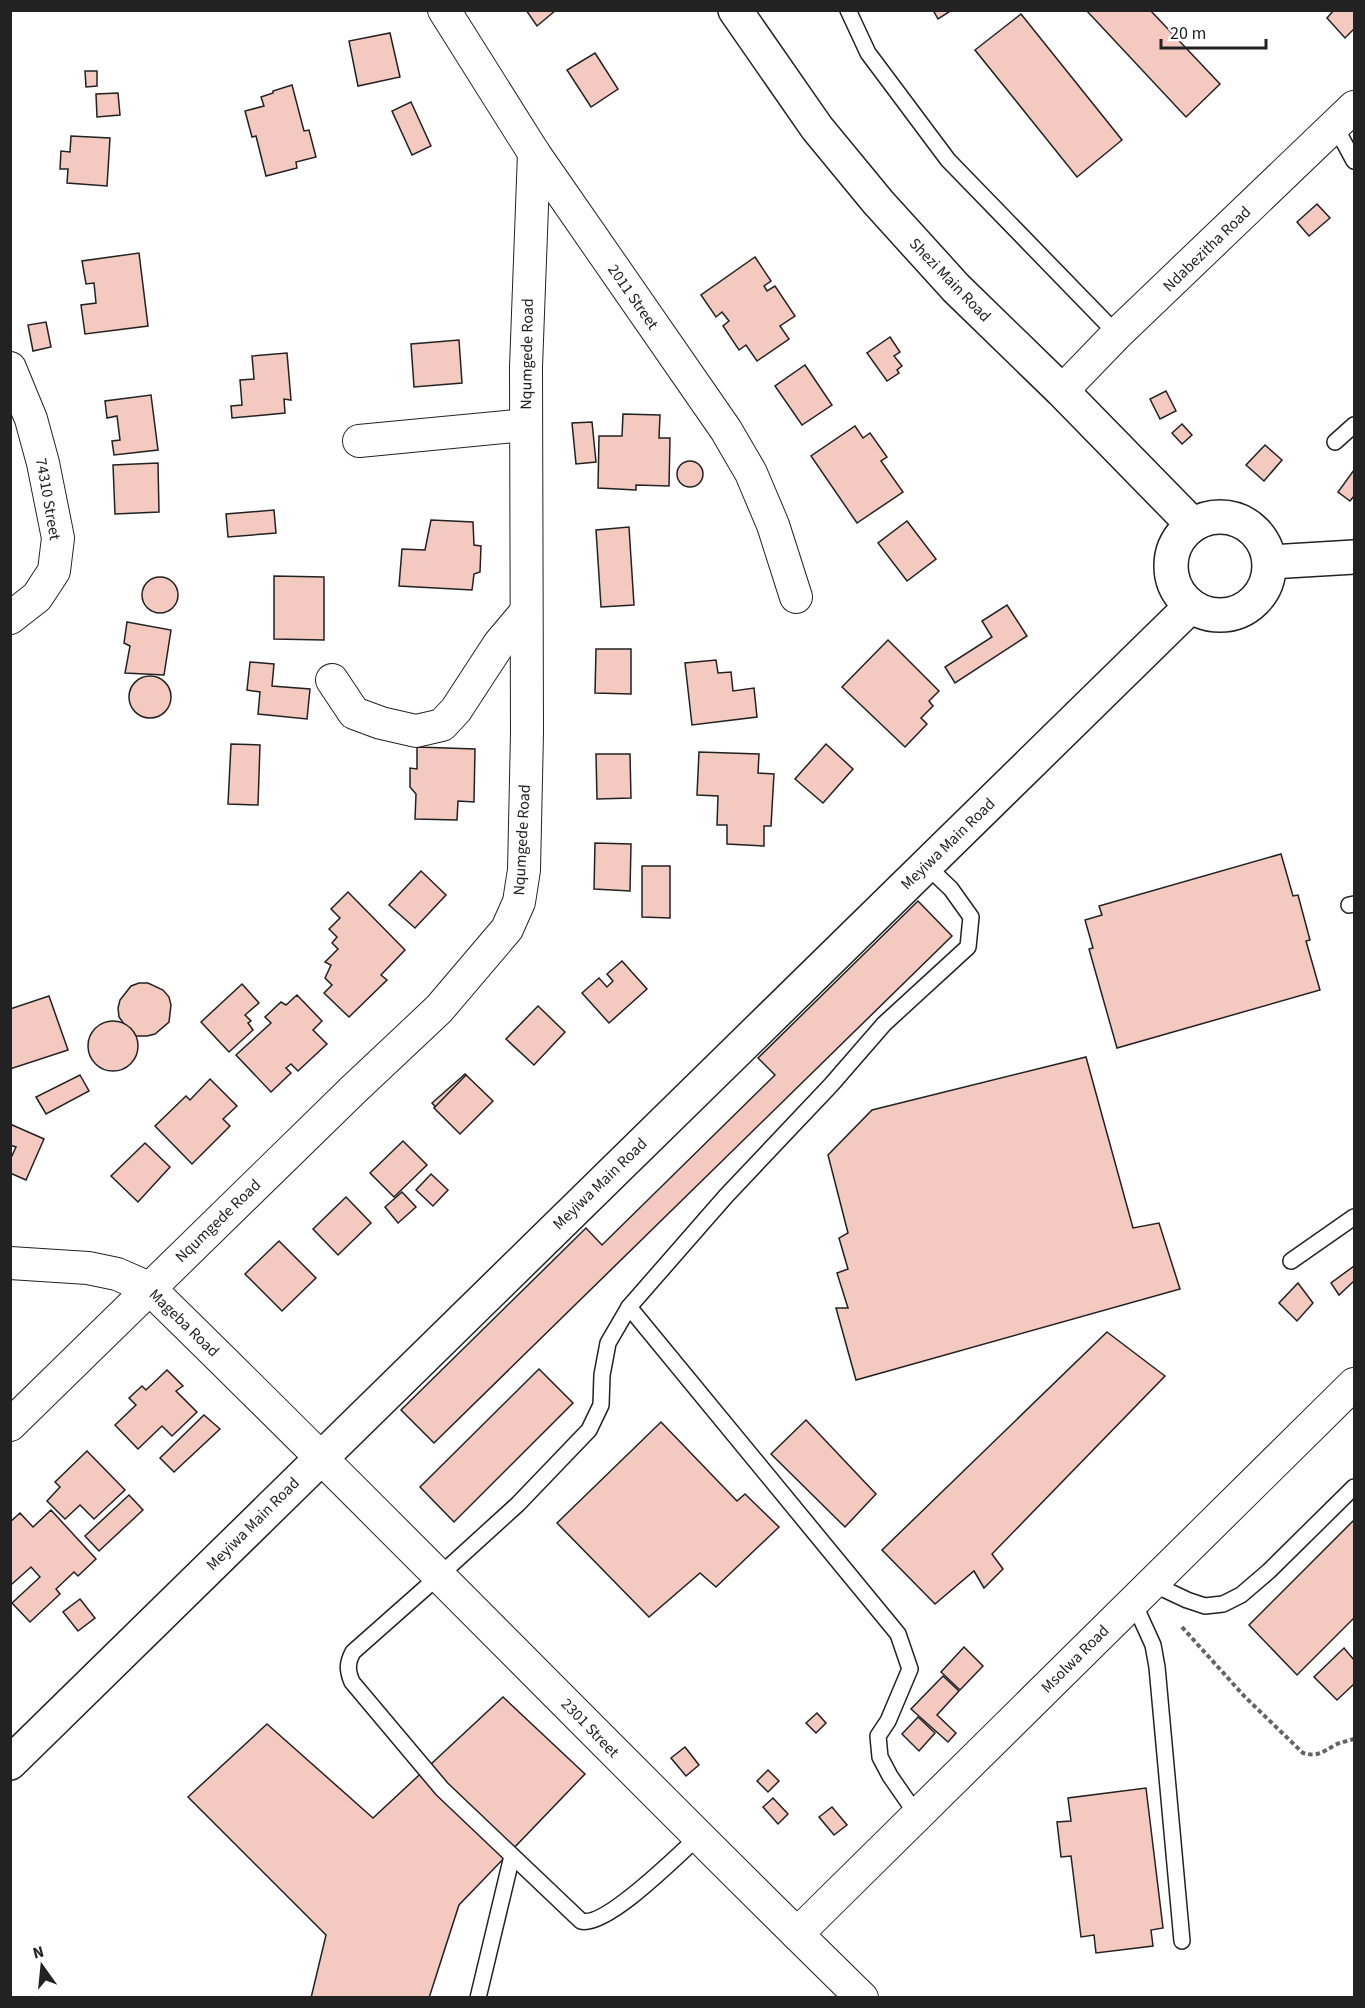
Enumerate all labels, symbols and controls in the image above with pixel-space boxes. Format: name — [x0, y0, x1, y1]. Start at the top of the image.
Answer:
scale bar — [1161, 12, 1266, 50]
text: 20 m — [1170, 21, 1206, 46]
street label: Ndabezitha Road — [1158, 201, 1256, 297]
street label: Shezi Main Road — [904, 233, 996, 327]
street label: 2011 Street — [602, 260, 664, 335]
street label: Nqumgede Road — [515, 298, 539, 410]
street label: 74310 Street — [30, 456, 66, 542]
street label: Nqumgede Road — [508, 784, 536, 896]
street label: Meyiwa Main Road — [896, 793, 1000, 895]
street label: Meyiwa Main Road — [548, 1133, 652, 1235]
street label: Nqumgede Road — [170, 1174, 266, 1268]
street label: Mageba Road — [144, 1284, 224, 1362]
street label: Meyiwa Main Road — [202, 1473, 304, 1575]
street label: Msolwa Road — [1036, 1620, 1114, 1698]
street label: 2301 Street — [556, 1693, 624, 1763]
north arrow — [12, 1936, 72, 1996]
text: N — [30, 1940, 46, 1964]

